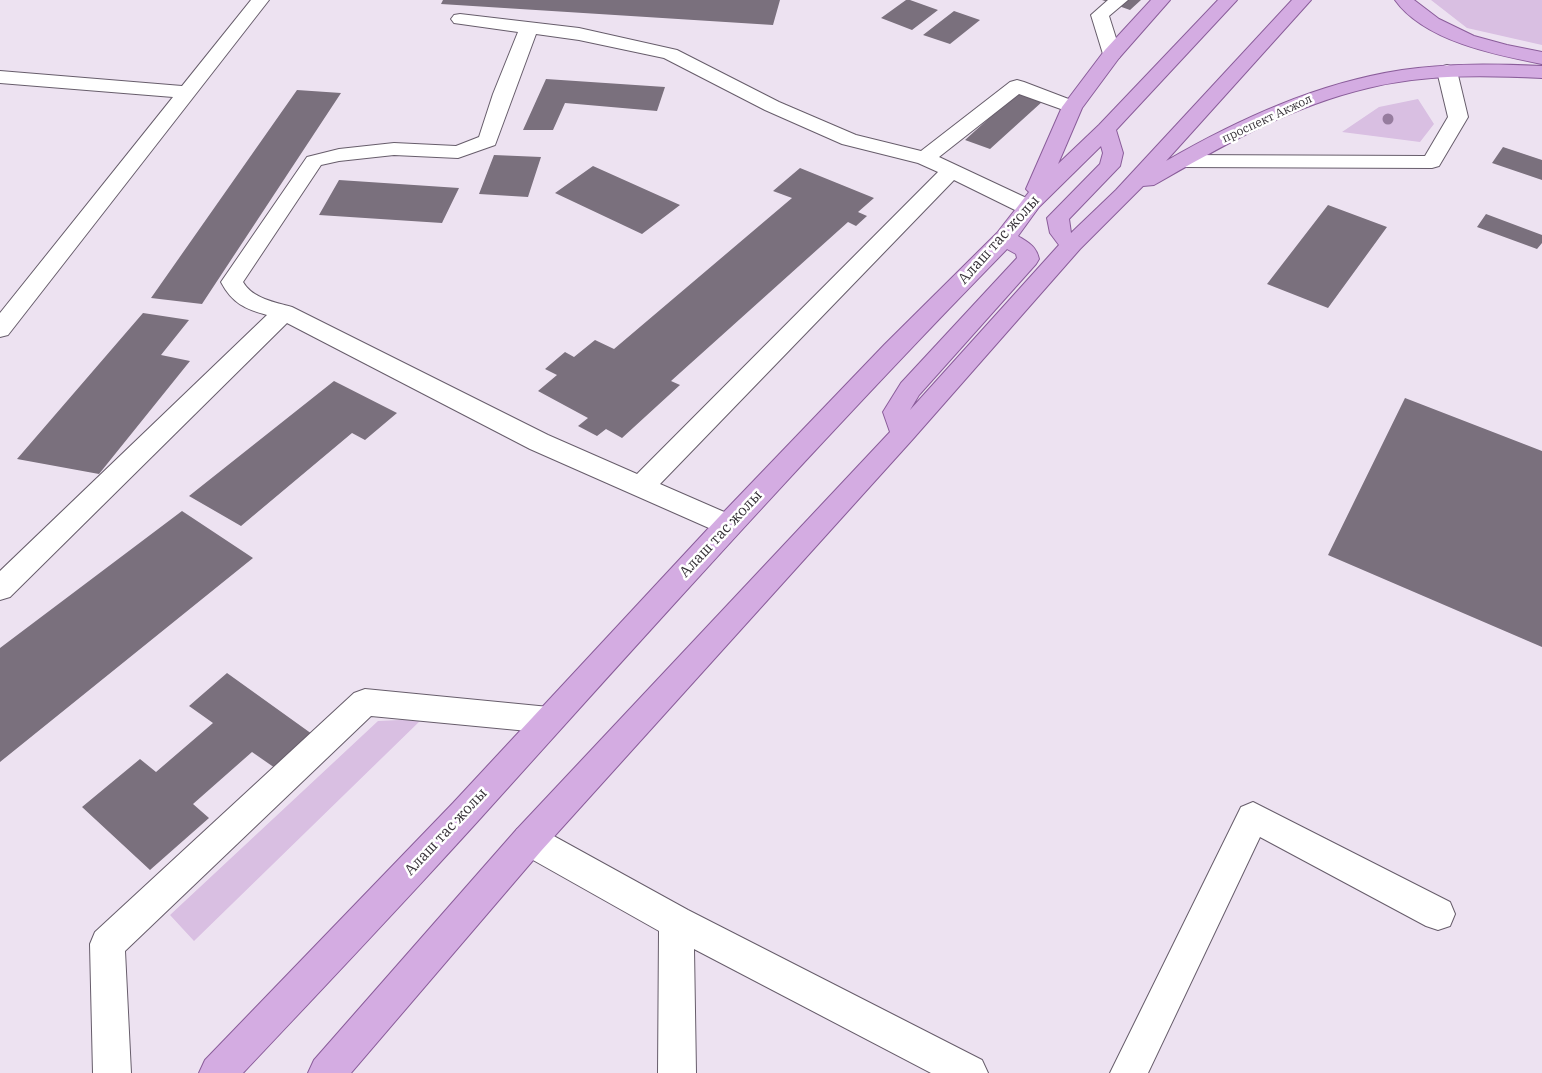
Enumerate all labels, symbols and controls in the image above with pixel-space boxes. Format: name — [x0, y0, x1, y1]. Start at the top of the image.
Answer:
street label: проспект Акжол — [1220, 92, 1314, 146]
street label: Алаш тас жолы — [955, 192, 1043, 288]
street label: Алаш тас жолы — [676, 487, 766, 581]
street label: Алаш тас жолы — [401, 785, 491, 879]

